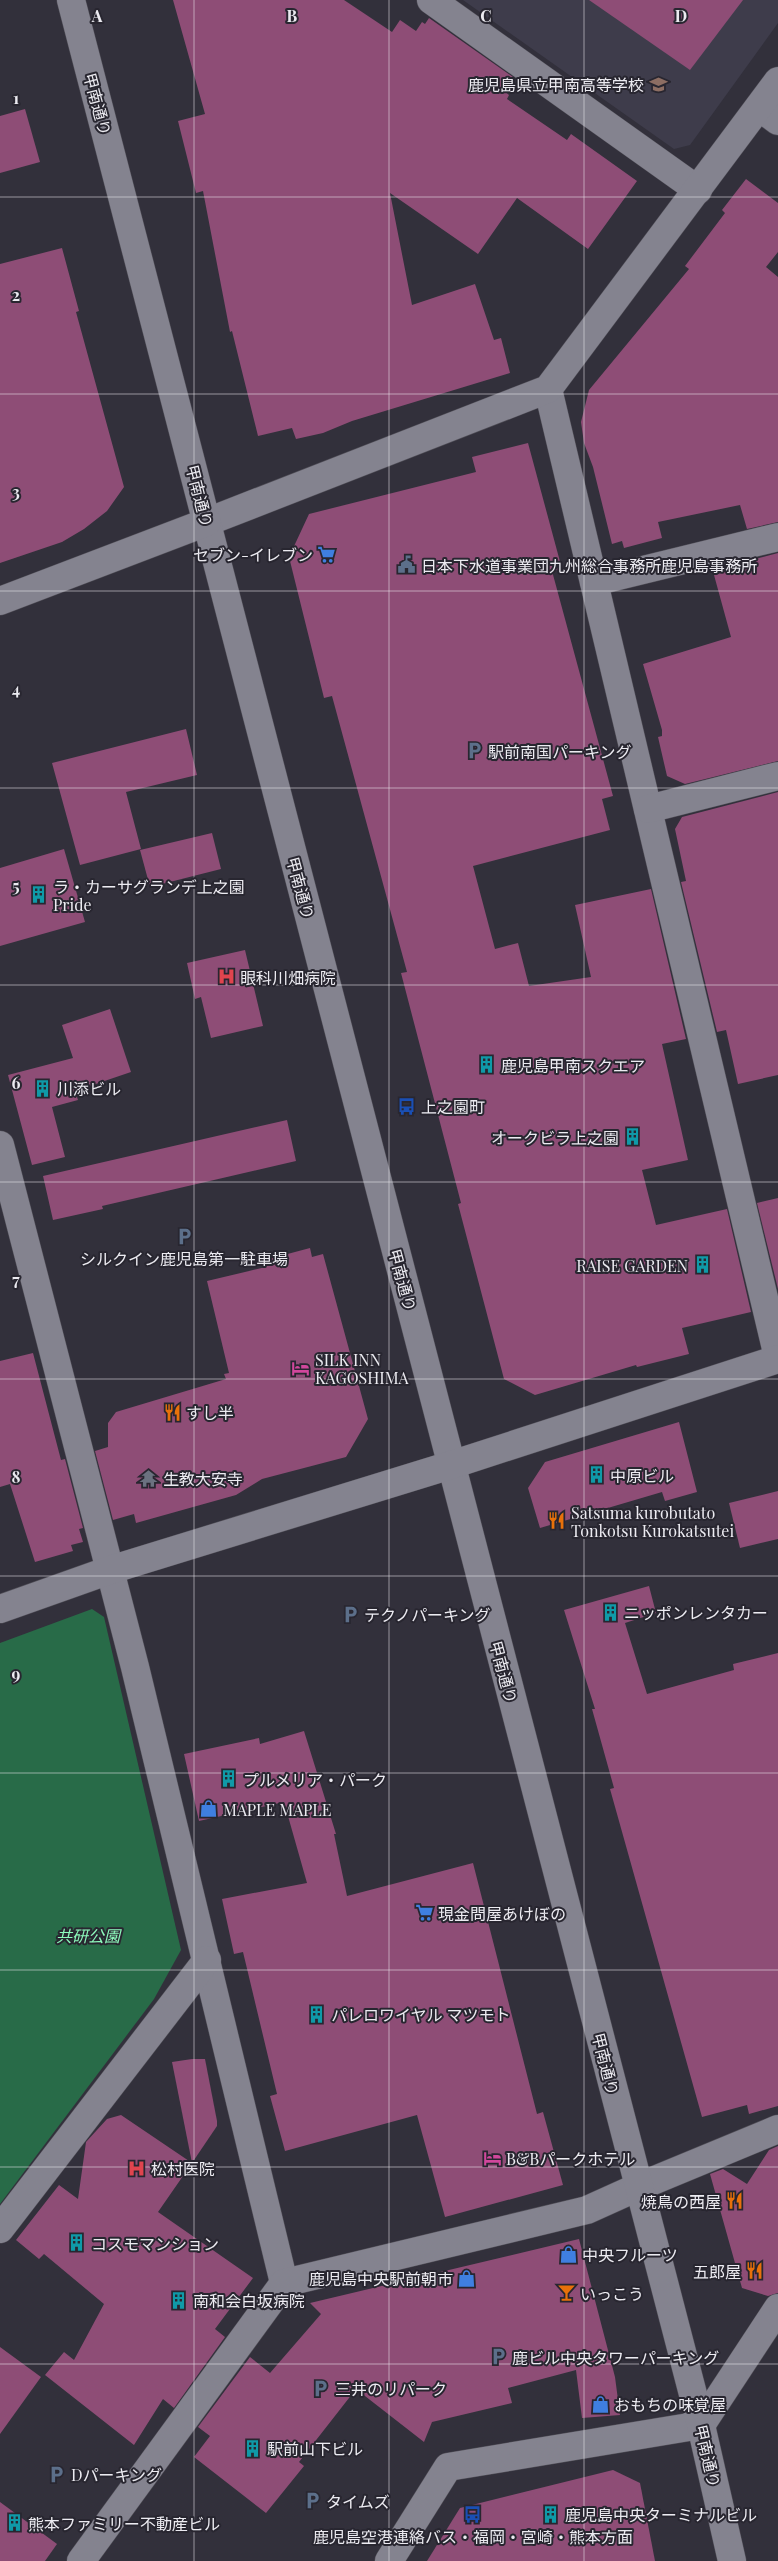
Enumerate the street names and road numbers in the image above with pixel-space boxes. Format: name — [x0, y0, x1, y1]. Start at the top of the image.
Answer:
street label: 甲南通り — [80, 70, 116, 138]
street label: 甲南通り — [182, 462, 218, 530]
street label: 甲南通り — [283, 854, 319, 922]
street label: 甲南通り — [385, 1246, 421, 1314]
street label: 甲南通り — [486, 1638, 522, 1706]
street label: 甲南通り — [588, 2030, 624, 2098]
street label: 甲南通り — [691, 2422, 725, 2490]

